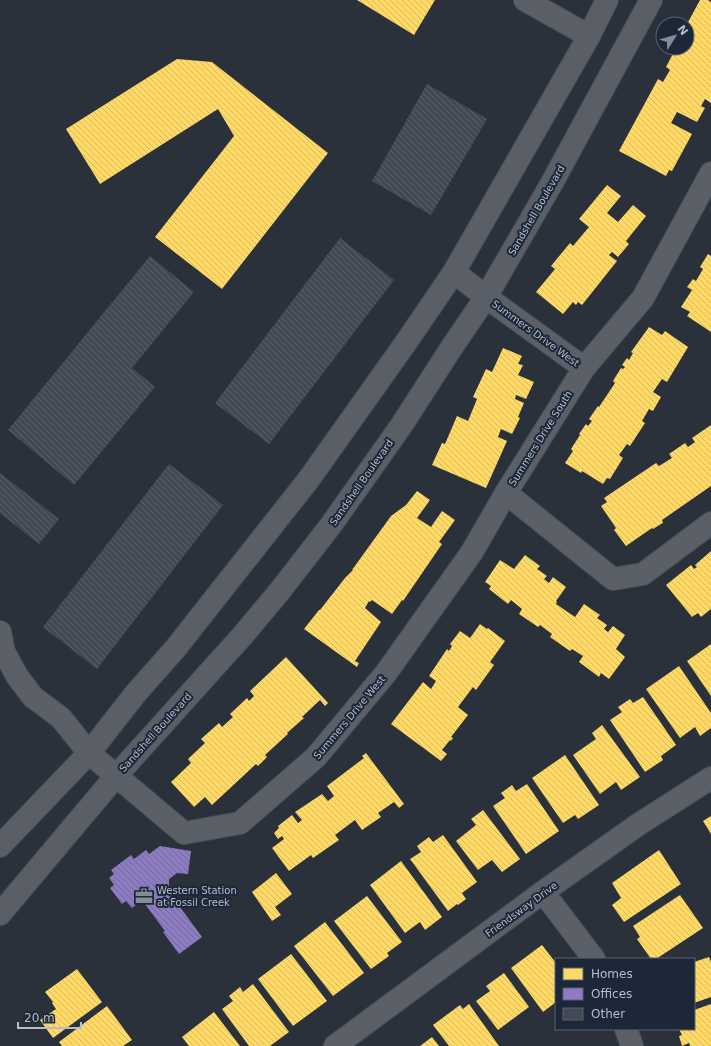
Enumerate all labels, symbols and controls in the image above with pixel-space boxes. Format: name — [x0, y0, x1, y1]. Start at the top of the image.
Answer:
north arrow — [655, 16, 695, 56]
text: N — [675, 23, 691, 38]
street label: Sandshell Boulevard — [506, 163, 567, 257]
street label: Summers Drive West — [490, 298, 582, 369]
street label: Summers Drive South — [507, 389, 574, 488]
street label: Sandshell Boulevard — [328, 437, 395, 527]
street label: Summers Drive West — [311, 673, 387, 761]
street label: Sandshell Boulevard — [117, 691, 194, 774]
street label: Friendsway Drive — [483, 880, 559, 939]
place label: Western Station at Fossil Creek — [157, 885, 237, 908]
office icon: Western Station at Fossil Creek — [134, 886, 154, 906]
legend — [555, 958, 695, 1030]
text: Homes — [591, 967, 633, 981]
text: Offices — [591, 987, 632, 1001]
scale bar — [18, 1004, 81, 1030]
text: Other — [591, 1007, 625, 1021]
text: 20 m — [24, 1011, 55, 1025]

